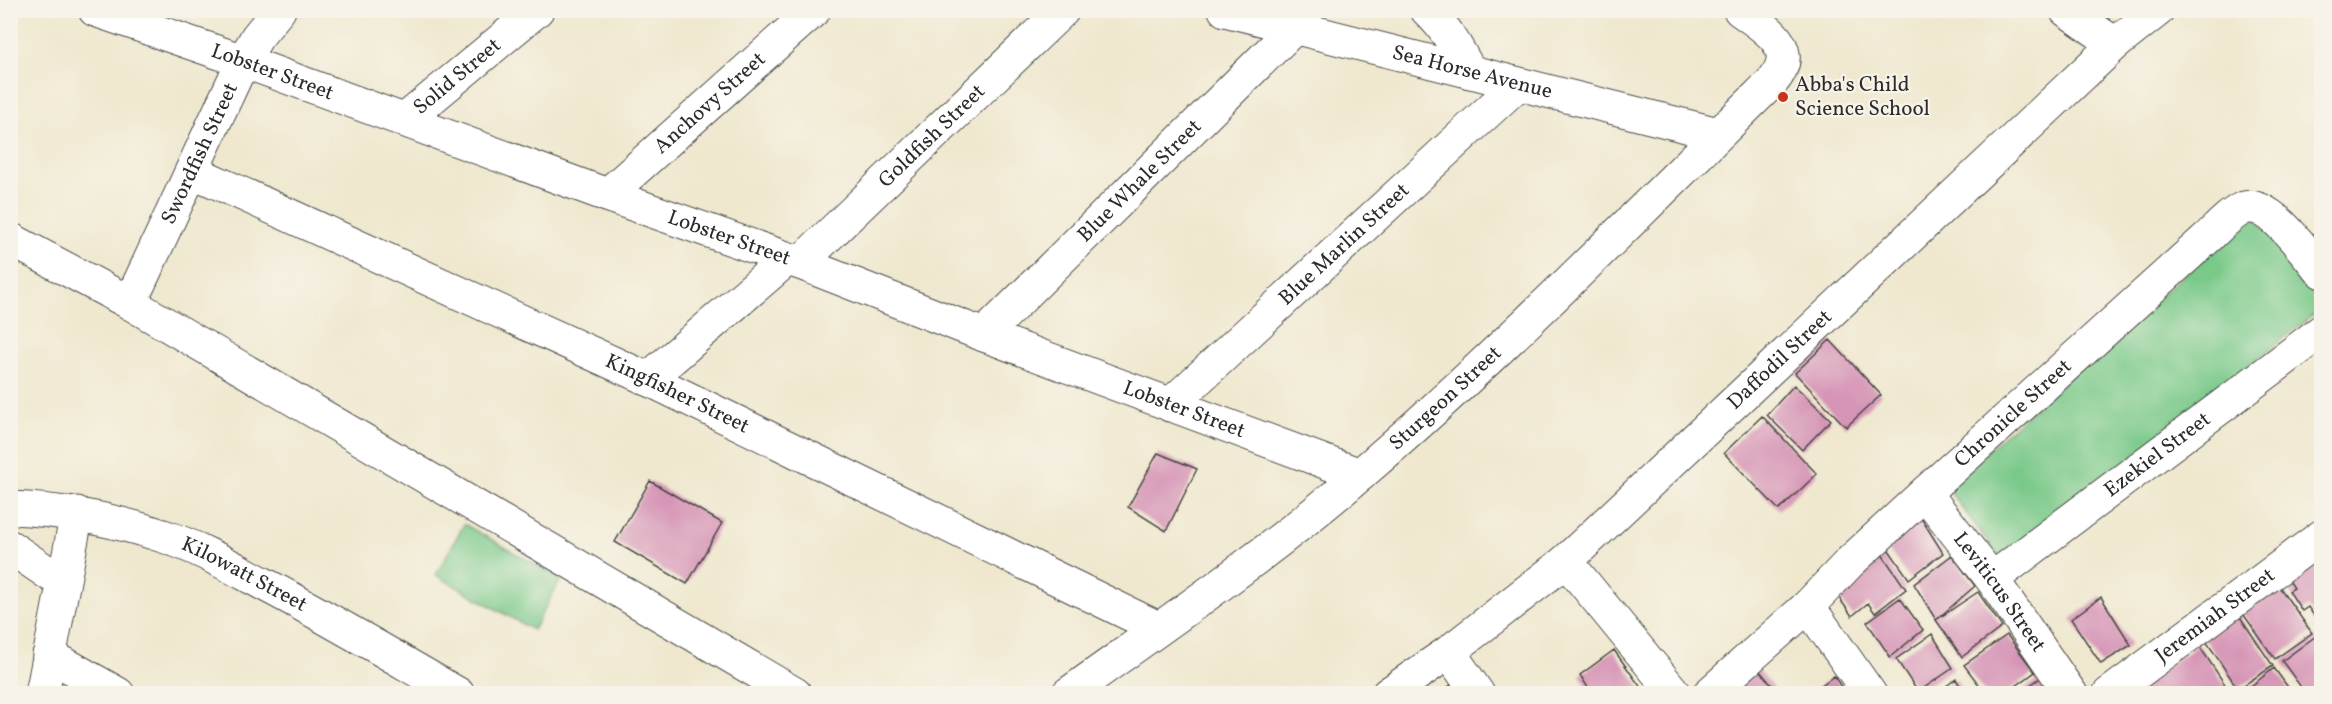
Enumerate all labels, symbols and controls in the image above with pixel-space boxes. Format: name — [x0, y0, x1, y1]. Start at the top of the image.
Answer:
street label: Solid Street — [407, 31, 507, 122]
street label: Lobster Street — [207, 37, 338, 108]
street label: Sea Horse Avenue — [1389, 38, 1555, 106]
street label: Anchovy Street — [648, 45, 772, 161]
place label: Abba's Child Science School — [1795, 71, 1930, 124]
street label: Swordfish Street — [154, 78, 245, 229]
street label: Goldfish Street — [872, 78, 992, 195]
marker: Abba's Child Science School — [1776, 90, 1790, 104]
street label: Blue Whale Street — [1071, 113, 1208, 249]
street label: Blue Marlin Street — [1272, 176, 1416, 312]
street label: Lobster Street — [664, 203, 795, 273]
street label: Daffodil Street — [1721, 303, 1839, 416]
street label: Sturgeon Street — [1383, 339, 1508, 457]
street label: Kingfisher Street — [601, 347, 754, 441]
street label: Chronicle Street — [1948, 352, 2078, 474]
street label: Lobster Street — [1119, 373, 1249, 445]
street label: Ezekiel Street — [2098, 405, 2217, 504]
street label: Leviticus Street — [1946, 526, 2053, 658]
street label: Kilowatt Street — [177, 530, 312, 619]
street label: Jeremiah Street — [2149, 561, 2281, 670]

